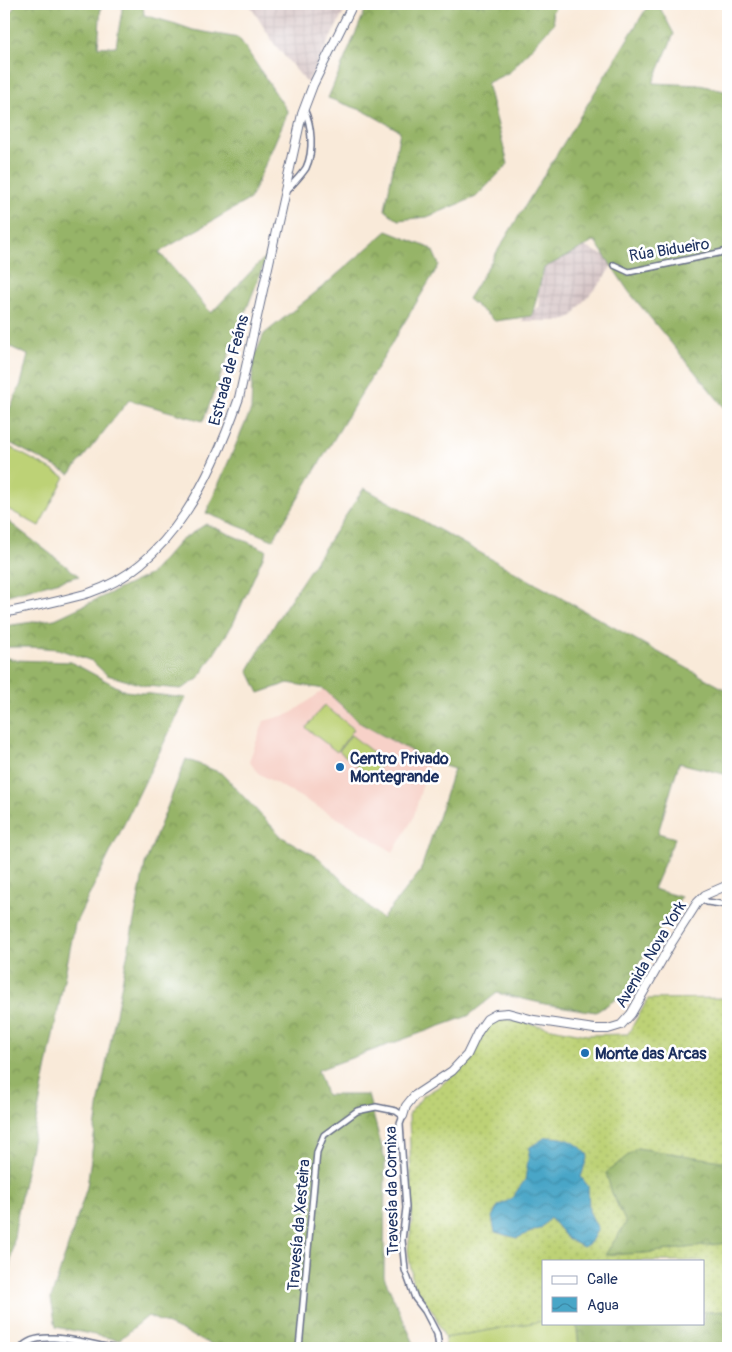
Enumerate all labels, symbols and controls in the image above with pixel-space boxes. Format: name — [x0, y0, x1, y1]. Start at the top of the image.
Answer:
street label: Rúa Bidueiro — [628, 234, 711, 266]
street label: Estrada de Feáns — [205, 313, 253, 428]
place label: Centro Privado Montegrande — [350, 749, 449, 787]
marker: Centro Privado Montegrande — [334, 761, 346, 773]
street label: Avenida Nova York — [611, 897, 691, 1012]
place label: Monte das Arcas — [595, 1044, 707, 1064]
marker: Monte das Arcas — [579, 1047, 591, 1059]
street label: Travesía da Cornixa — [381, 1126, 403, 1256]
street label: Travesía da Xesteira — [283, 1158, 315, 1292]
legend — [542, 1260, 704, 1324]
text: Calle — [587, 1270, 618, 1289]
text: Agua — [587, 1296, 619, 1315]

